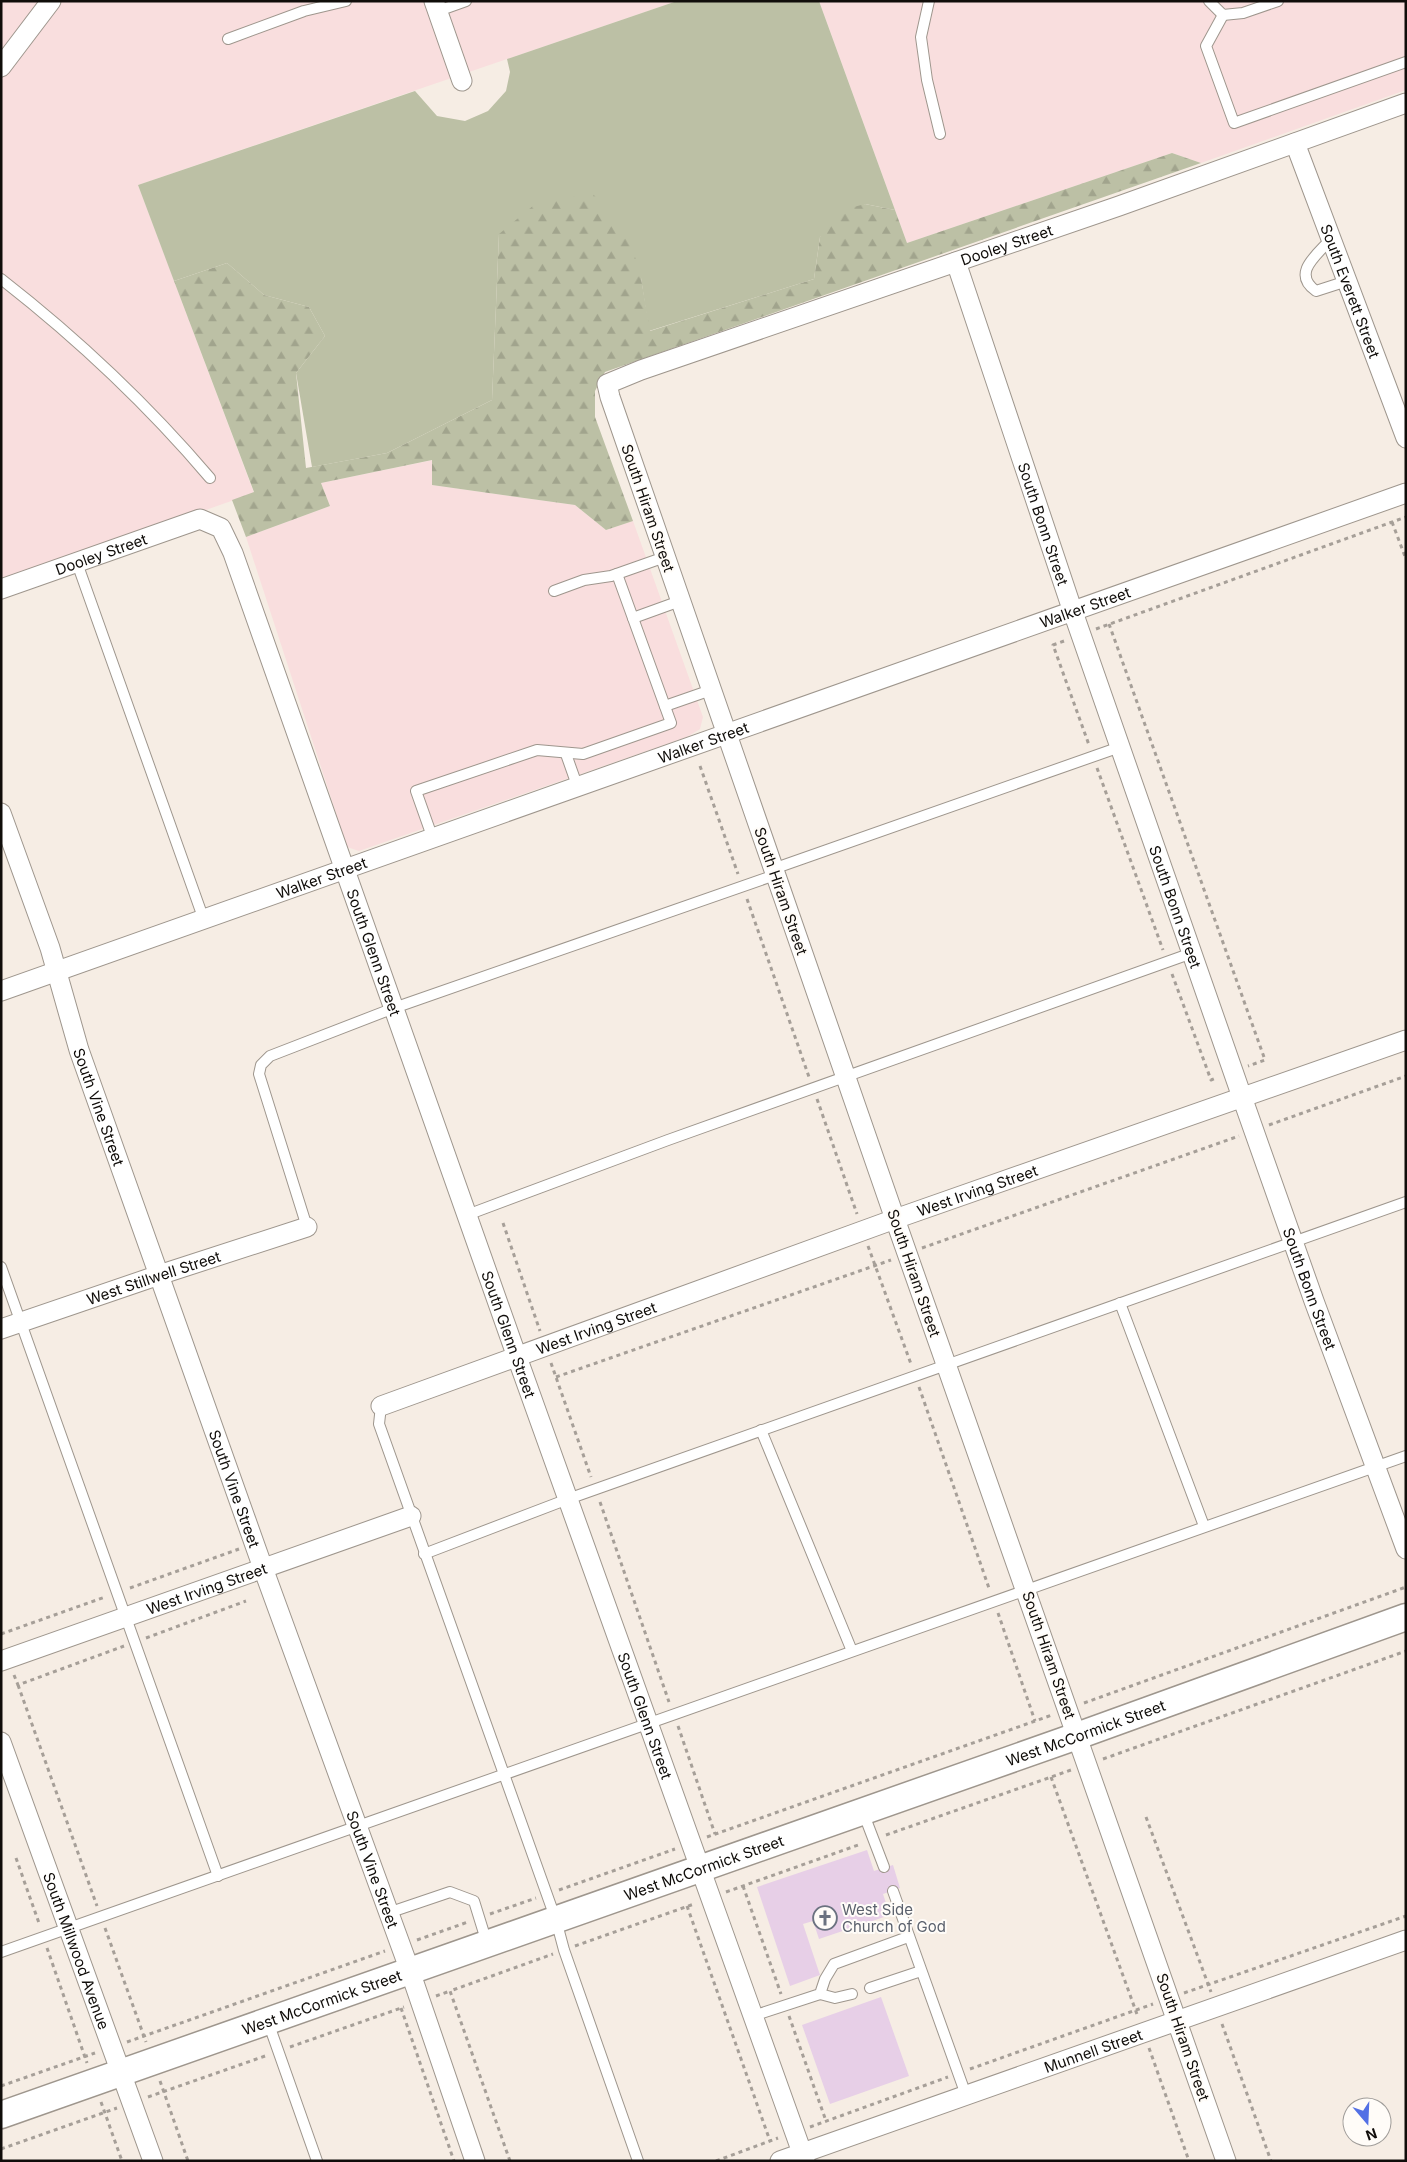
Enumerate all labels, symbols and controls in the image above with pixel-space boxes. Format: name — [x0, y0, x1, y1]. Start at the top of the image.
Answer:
street label: Dooley Street — [958, 220, 1055, 269]
street label: South Everett Street — [1317, 221, 1385, 361]
street label: South Hiram Street — [617, 442, 679, 575]
street label: South Bonn Street — [1014, 460, 1073, 588]
street label: Dooley Street — [53, 529, 149, 579]
street label: Walker Street — [1037, 582, 1133, 632]
street label: Walker Street — [655, 717, 751, 767]
street label: South Hiram Street — [750, 825, 812, 958]
street label: South Bonn Street — [1146, 843, 1206, 971]
street label: Walker Street — [274, 853, 369, 902]
street label: South Glenn Street — [343, 886, 405, 1018]
street label: South Vine Street — [70, 1045, 129, 1168]
street label: West Irving Street — [914, 1160, 1040, 1220]
street label: South Hiram Street — [883, 1207, 945, 1340]
street label: South Bonn Street — [1279, 1225, 1341, 1353]
street label: West Stillwell Street — [84, 1246, 223, 1309]
street label: South Glenn Street — [478, 1268, 540, 1400]
street label: West Irving Street — [534, 1297, 659, 1358]
street label: South Vine Street — [205, 1427, 264, 1550]
street label: West Irving Street — [144, 1558, 269, 1618]
street label: South Hiram Street — [1018, 1589, 1080, 1722]
street label: South Glenn Street — [614, 1649, 677, 1782]
street label: West McCormick Street — [1003, 1695, 1168, 1770]
street label: South Vine Street — [343, 1808, 403, 1931]
street label: West McCormick Street — [621, 1831, 786, 1904]
street label: South Millwood Avenue — [39, 1869, 114, 2032]
place label: West Side Church of God — [842, 1900, 946, 1936]
church icon: West Side Church of God — [812, 1905, 838, 1931]
street label: West McCormick Street — [239, 1965, 404, 2039]
street label: South Hiram Street — [1152, 1971, 1214, 2104]
street label: Munnell Street — [1041, 2024, 1145, 2077]
north arrow — [1342, 2097, 1392, 2147]
text: N — [1364, 2125, 1379, 2145]

